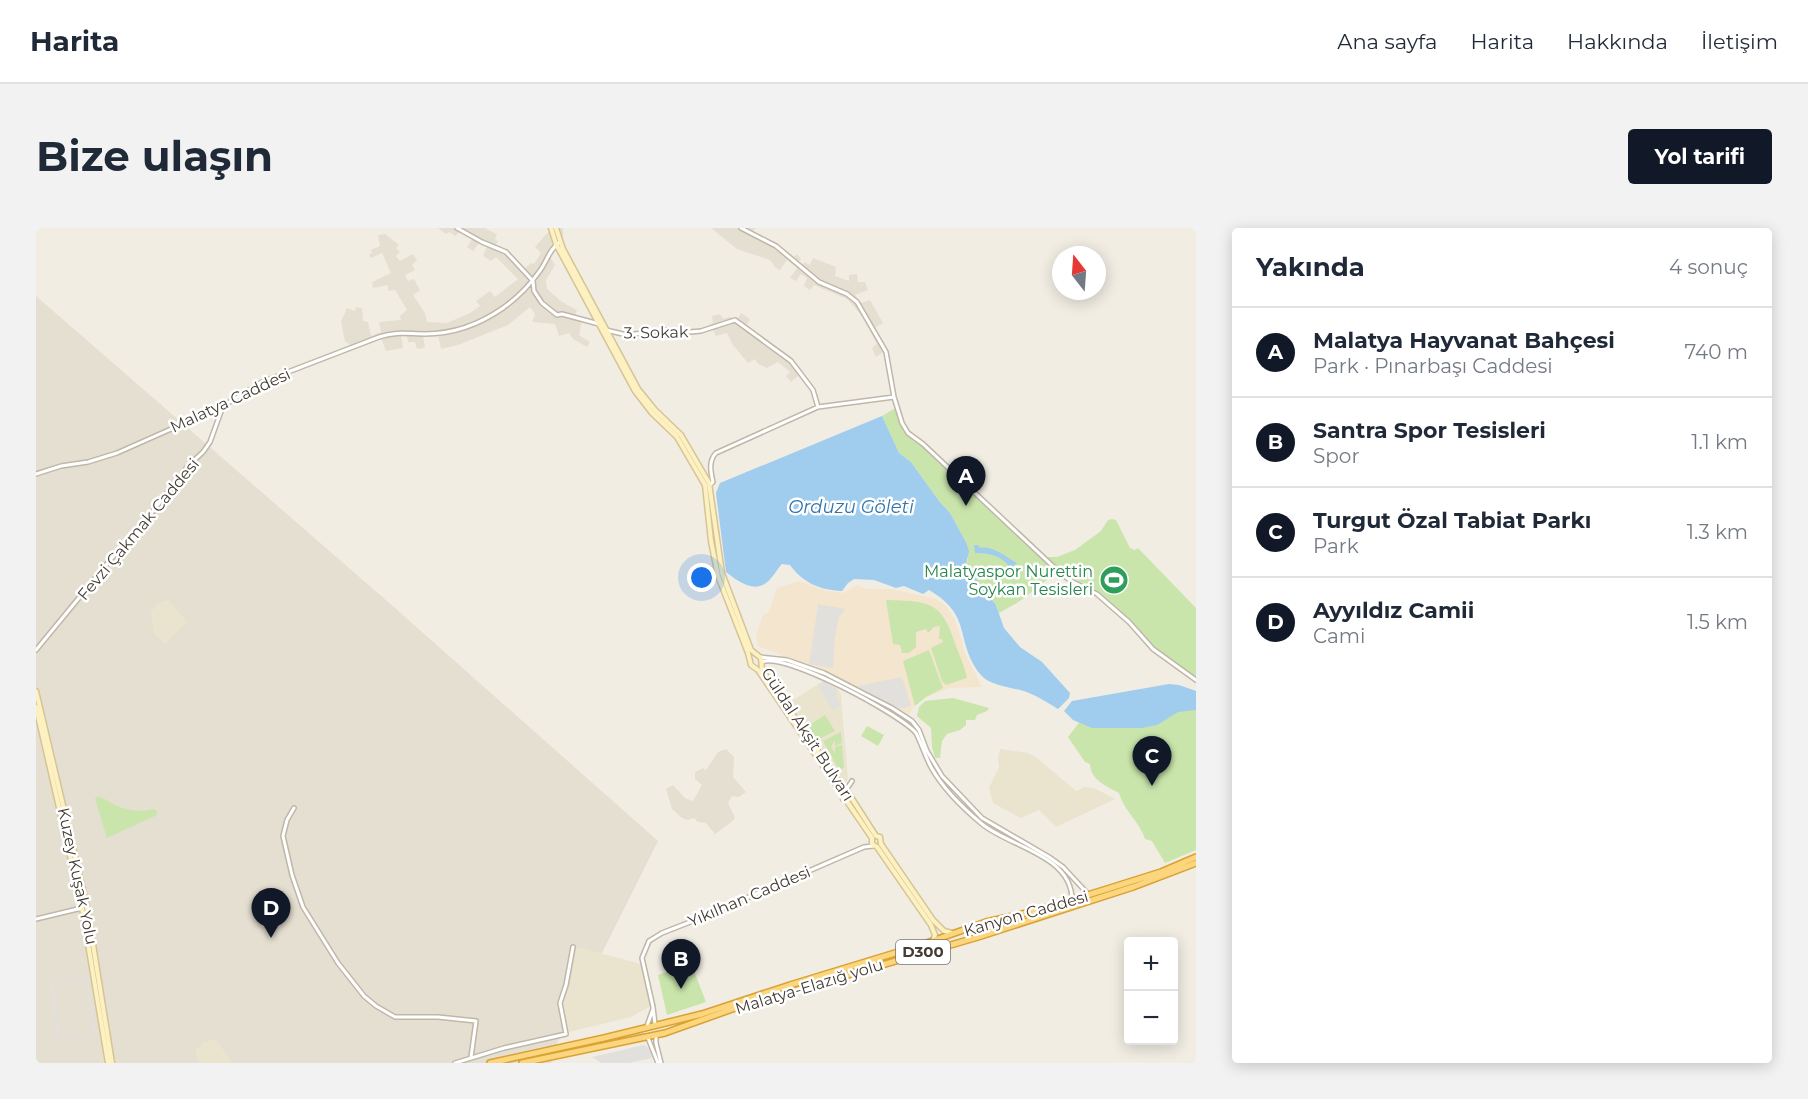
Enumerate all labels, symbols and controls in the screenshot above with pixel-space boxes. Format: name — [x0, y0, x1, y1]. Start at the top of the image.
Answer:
text: Harita — [30, 24, 119, 58]
text: Ana sayfa — [1337, 29, 1437, 54]
text: Harita — [1470, 29, 1534, 54]
text: Hakkında — [1567, 29, 1668, 54]
text: İletişim — [1701, 29, 1778, 54]
button: Yol tarifi — [1628, 129, 1772, 184]
text: Bize ulaşın — [36, 130, 273, 182]
north arrow — [1052, 246, 1106, 300]
text: Yakında — [1256, 251, 1365, 283]
text: 4 sonuç — [1669, 255, 1748, 279]
street label: 3. Sokak — [623, 322, 689, 343]
text: Malatya Hayvanat Bahçesi — [1313, 327, 1615, 354]
text: A — [1268, 340, 1283, 364]
text: 740 m — [1685, 340, 1748, 364]
text: Park · Pınarbaşı Caddesi — [1313, 354, 1553, 378]
street label: Malatya Caddesi — [167, 364, 293, 437]
text: Santra Spor Tesisleri — [1313, 417, 1546, 444]
text: B — [1268, 430, 1283, 454]
text: 1.1 km — [1691, 430, 1748, 454]
text: Spor — [1313, 444, 1359, 468]
street label: Fevzi Çakmak Caddesi — [74, 455, 203, 604]
pin: A — [946, 456, 986, 506]
water label: Orduzu Göleti — [788, 496, 914, 518]
text: Turgut Özal Tabiat Parkı — [1313, 507, 1591, 534]
text: C — [1268, 520, 1283, 544]
text: 1.3 km — [1687, 520, 1748, 544]
text: Park — [1313, 534, 1359, 558]
place label: Malatyaspor Nurettin Soykan Tesisleri — [924, 562, 1093, 599]
your location — [687, 563, 716, 592]
sports icon: Malatyaspor Nurettin Soykan Tesisleri — [1098, 564, 1130, 596]
text: Ayyıldız Camii — [1313, 597, 1474, 624]
text: D — [1267, 610, 1284, 634]
text: 1.5 km — [1687, 610, 1748, 634]
text: Cami — [1313, 624, 1365, 648]
street label: Güldal Akşit Bulvarı — [757, 664, 858, 805]
pin: C — [1132, 736, 1172, 786]
street label: Kuzey Kuşak Yolu — [54, 806, 101, 946]
street label: Yıkılhan Caddesi — [685, 862, 813, 931]
street label: Kanyon Caddesi — [962, 887, 1091, 940]
pin: D — [252, 888, 290, 938]
map controls — [1124, 937, 1178, 1045]
button: + — [1124, 937, 1178, 991]
pin: B — [662, 940, 700, 989]
road number: D300 — [896, 940, 950, 964]
street label: Malatya-Elazığ yolu — [733, 955, 886, 1018]
button: − — [1124, 991, 1178, 1045]

